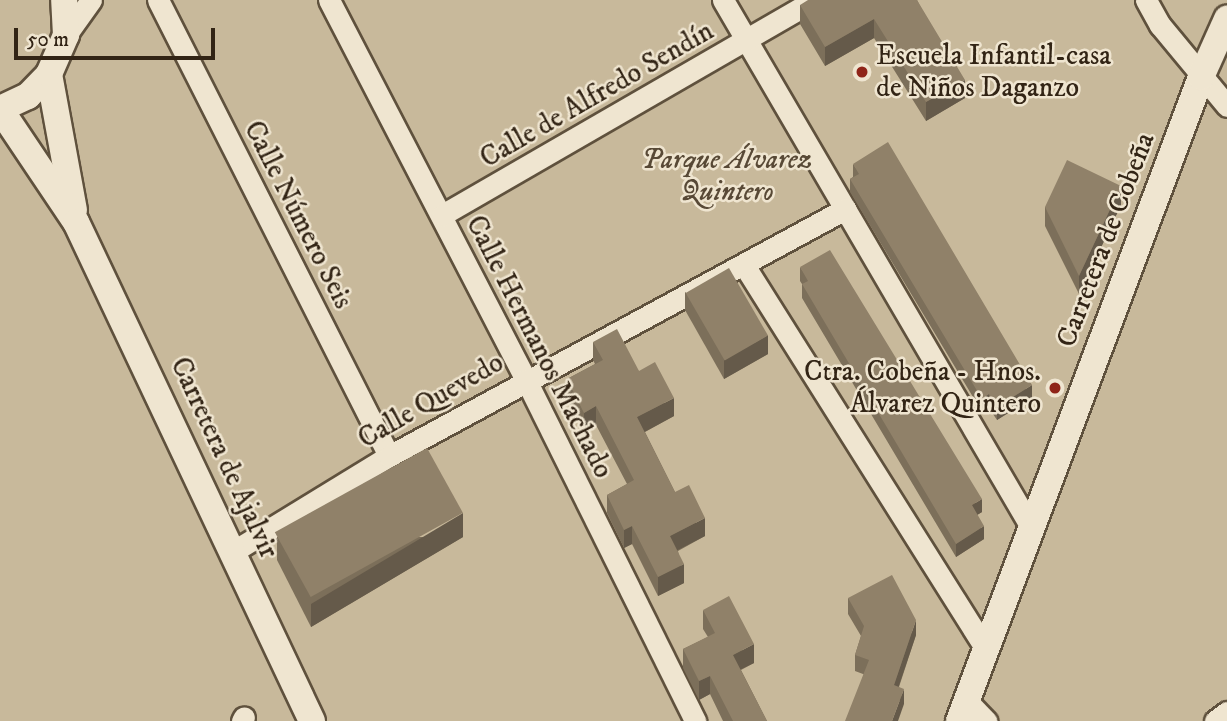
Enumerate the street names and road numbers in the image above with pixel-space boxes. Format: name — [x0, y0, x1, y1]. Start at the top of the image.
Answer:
street label: Calle de Alfredo Sendín — [474, 15, 720, 175]
street label: Calle Número Seis — [236, 116, 360, 314]
street label: Carretera de Cobeña — [1050, 128, 1162, 352]
street label: Calle Hermanos Machado — [458, 210, 620, 484]
street label: Calle Quevedo — [352, 346, 510, 456]
street label: Carretera de Ajalvir — [163, 352, 285, 564]

